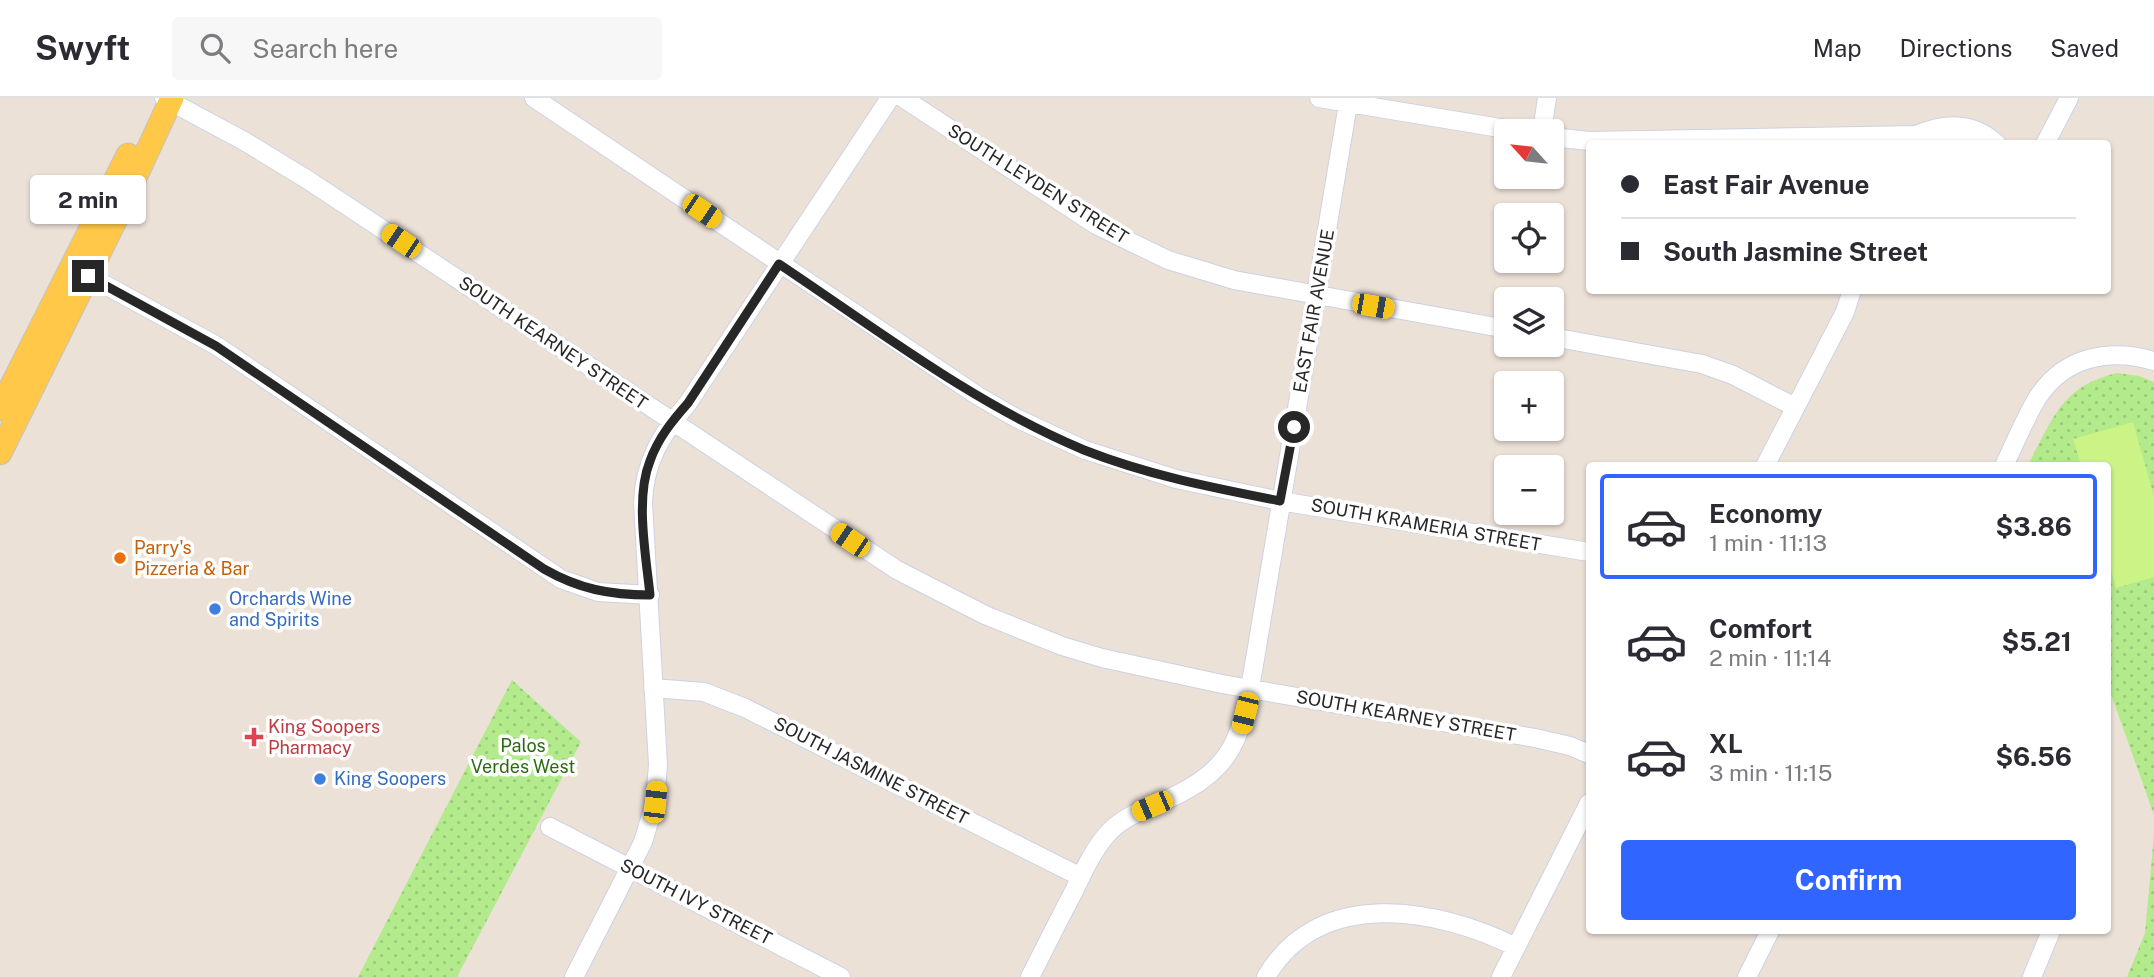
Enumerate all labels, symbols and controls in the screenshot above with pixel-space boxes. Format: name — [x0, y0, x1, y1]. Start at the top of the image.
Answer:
search box — [172, 17, 662, 80]
text: Swyft — [35, 29, 130, 67]
icon: search — [196, 29, 234, 67]
text: Search here — [252, 33, 398, 64]
text: Map — [1813, 34, 1862, 62]
text: Directions — [1900, 34, 2012, 62]
text: Saved — [2050, 34, 2119, 62]
street label: SOUTH LEYDEN STREET — [944, 119, 1133, 248]
north arrow — [1494, 119, 1564, 189]
map controls — [1494, 119, 1564, 525]
text: East Fair Avenue — [1663, 169, 1869, 200]
callout: 2 min — [30, 174, 146, 223]
text: 2 min — [58, 186, 118, 213]
car — [679, 191, 726, 231]
button: locate — [1494, 203, 1564, 273]
car — [378, 221, 425, 261]
street label: EAST FAIR AVENUE — [1289, 227, 1338, 394]
text: South Jasmine Street — [1663, 236, 1928, 267]
route end — [72, 260, 104, 292]
street label: SOUTH KEARNEY STREET — [455, 272, 652, 414]
button: layers — [1494, 287, 1564, 357]
car — [1351, 292, 1396, 320]
button: + — [1494, 371, 1564, 441]
route start — [1278, 411, 1310, 443]
button: − — [1494, 455, 1564, 525]
street label: SOUTH KRAMERIA STREET — [1309, 494, 1543, 555]
icon: car — [1625, 495, 1688, 558]
text: Economy — [1709, 498, 1822, 529]
text: $3.86 — [1995, 511, 2072, 542]
car — [827, 520, 874, 560]
text: 1 min · 11:13 — [1709, 529, 1827, 556]
place label: Parry's Pizzeria & Bar — [134, 537, 250, 579]
marker: Parry's Pizzeria & Bar — [112, 550, 128, 566]
place label: Orchards Wine and Spirits — [229, 588, 352, 630]
marker: Orchards Wine and Spirits — [207, 601, 223, 617]
icon: car — [1625, 610, 1688, 673]
text: Comfort — [1709, 613, 1812, 644]
text: $5.21 — [2002, 626, 2072, 657]
text: 2 min · 11:14 — [1709, 644, 1831, 671]
street label: SOUTH KEARNEY STREET — [1295, 686, 1518, 745]
car — [1230, 690, 1261, 736]
street label: SOUTH JASMINE STREET — [771, 712, 972, 829]
place label: King Soopers Pharmacy — [268, 716, 380, 758]
icon: car — [1625, 725, 1688, 788]
text: XL — [1709, 728, 1743, 759]
marker: King Soopers Pharmacy — [246, 729, 262, 745]
park label: Palos Verdes West — [471, 735, 575, 777]
text: $6.56 — [1995, 741, 2072, 772]
text: 3 min · 11:15 — [1709, 759, 1832, 786]
place label: King Soopers — [334, 768, 446, 789]
marker: King Soopers — [312, 771, 328, 787]
car — [643, 780, 668, 824]
car — [1129, 788, 1176, 824]
button: Confirm — [1621, 840, 2076, 920]
street label: SOUTH IVY STREET — [617, 854, 776, 949]

